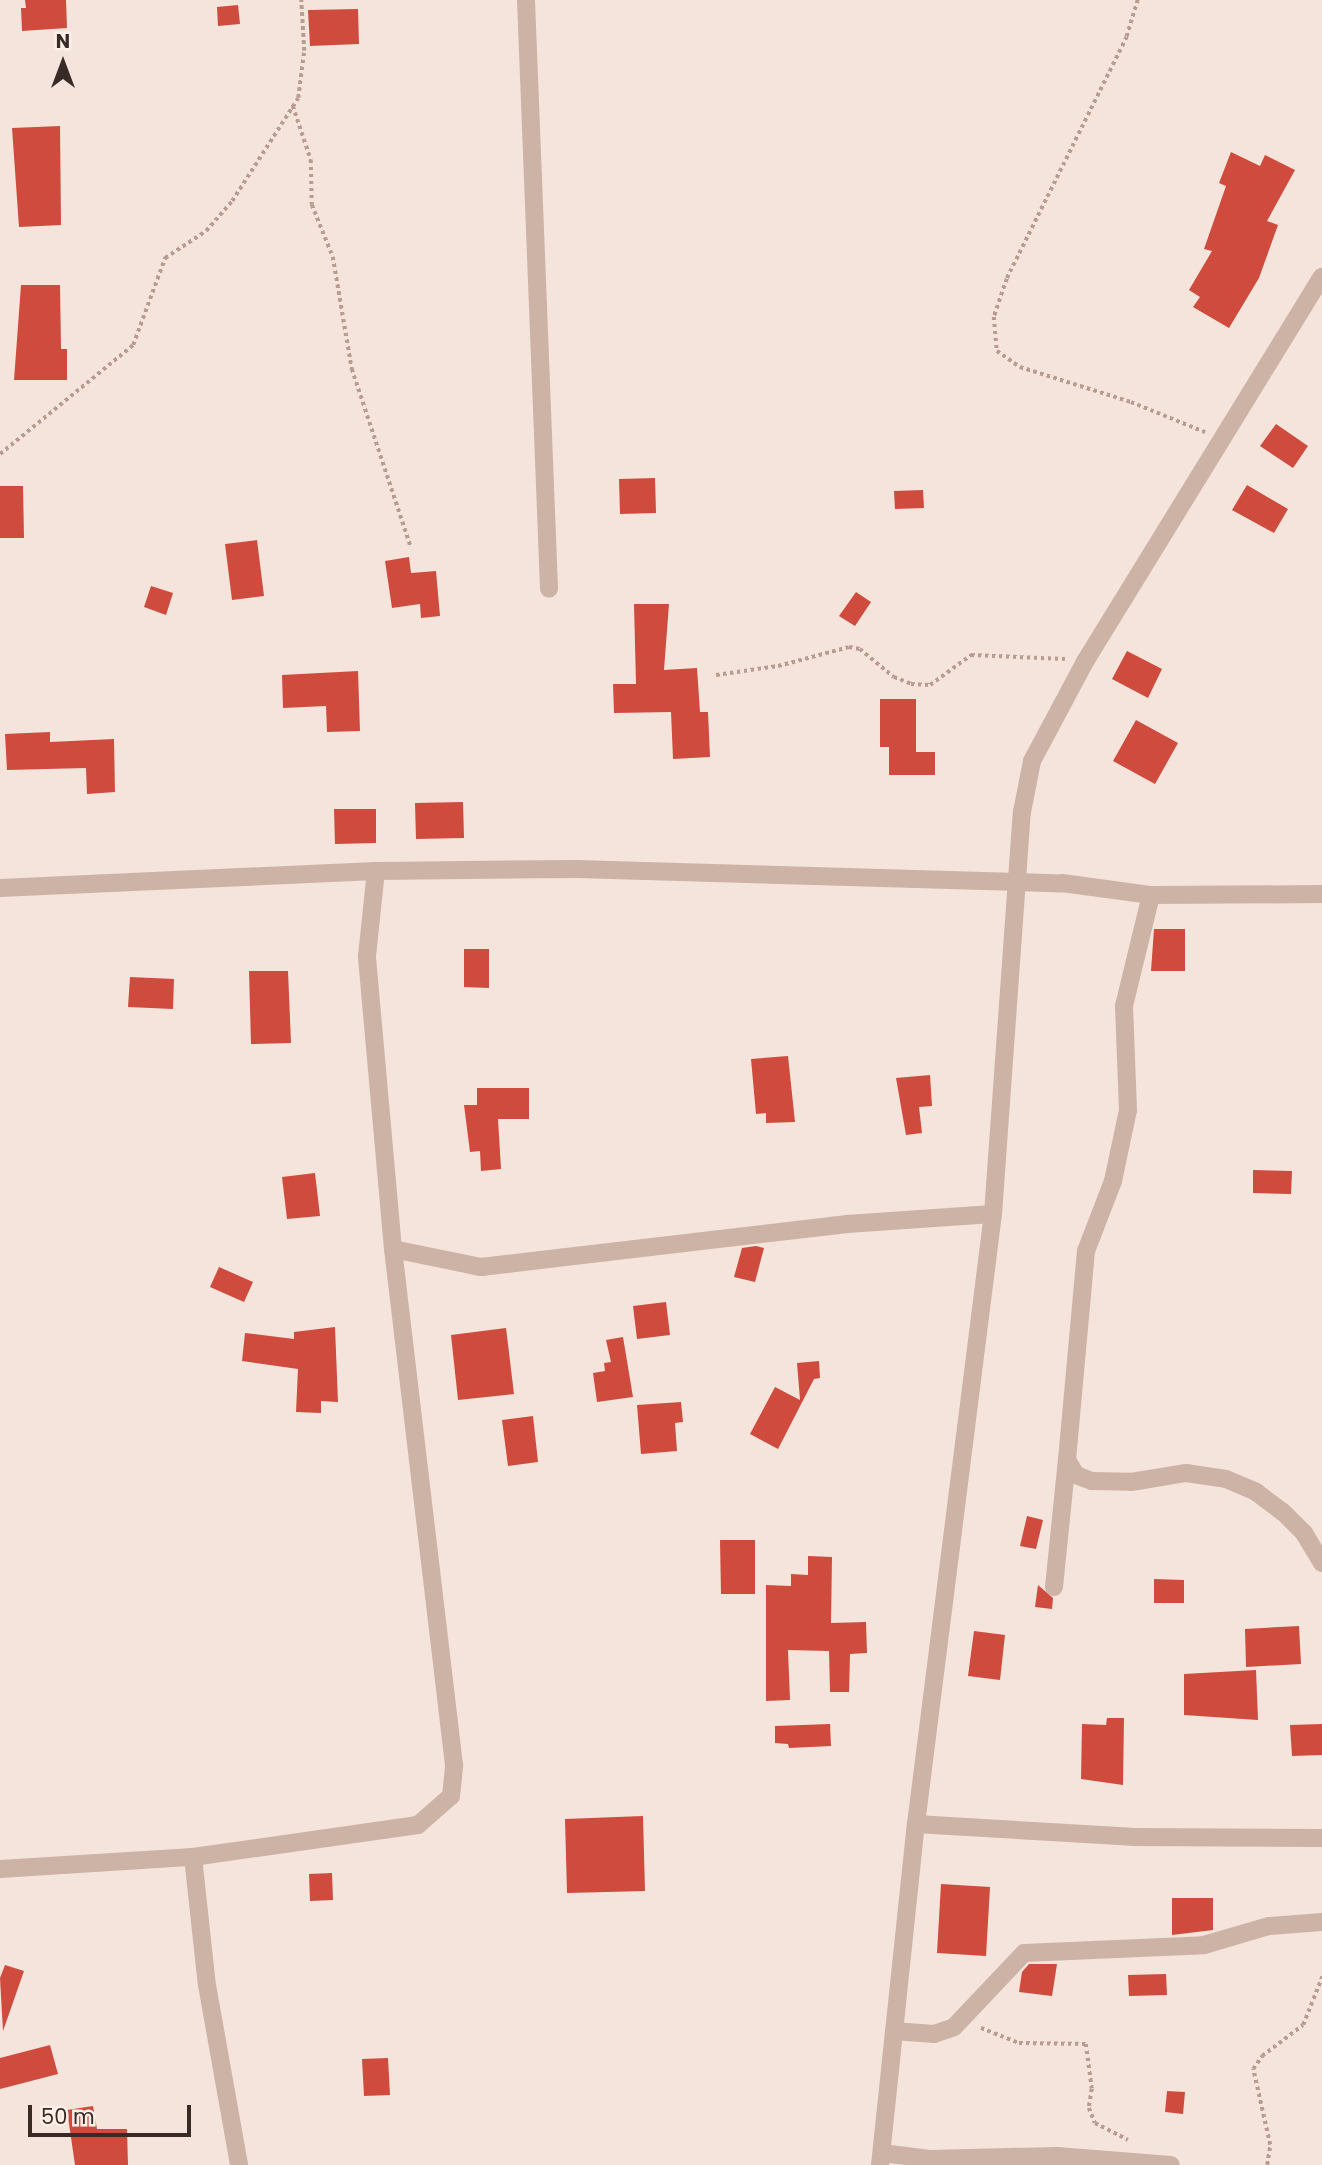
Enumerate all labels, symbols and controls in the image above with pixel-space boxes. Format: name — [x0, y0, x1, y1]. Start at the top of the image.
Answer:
north arrow — [28, 28, 98, 98]
text: N — [56, 28, 70, 55]
scale bar — [32, 2092, 194, 2136]
text: 50 m — [41, 2102, 95, 2131]

